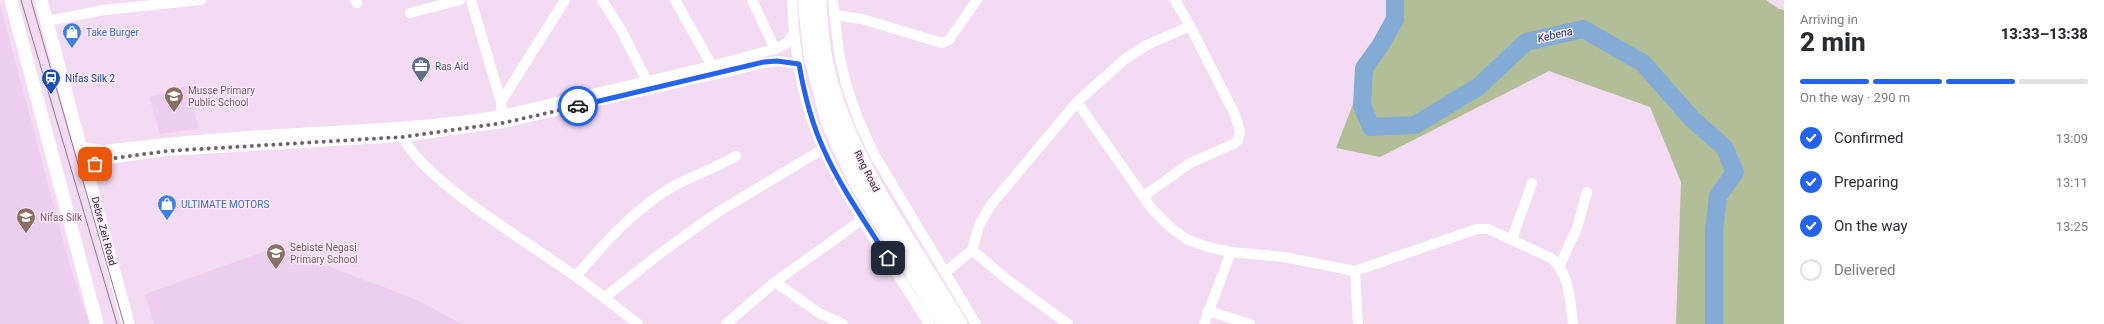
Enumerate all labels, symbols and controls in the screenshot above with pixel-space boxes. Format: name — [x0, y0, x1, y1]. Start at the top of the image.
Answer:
text: Arriving in — [1800, 12, 1858, 27]
shop icon: Take Burger — [61, 21, 83, 49]
water label: Kebena — [1536, 25, 1574, 45]
text: 13:33–13:38 — [2001, 25, 2088, 43]
place label: Take Burger — [86, 27, 140, 38]
text: 2 min — [1800, 27, 1866, 57]
office icon: Ras Aid — [410, 55, 432, 83]
place label: Ras Aid — [435, 61, 469, 72]
station icon: Nifas Silk 2 — [40, 67, 62, 95]
place label: Nifas Silk 2 — [65, 73, 115, 84]
school or university icon: Musse Primary Public School — [163, 85, 185, 113]
place label: Musse Primary Public School — [188, 85, 255, 108]
courier — [558, 86, 598, 126]
text: On the way · 290 m — [1800, 90, 1910, 105]
icon: car — [567, 95, 589, 117]
icon: check — [1800, 127, 1822, 149]
text: Confirmed — [1834, 129, 1904, 147]
text: 13:09 — [2056, 131, 2088, 146]
pin — [78, 147, 112, 181]
street label: Ring Road — [852, 148, 882, 194]
icon: bag — [84, 153, 106, 175]
icon: check — [1800, 171, 1822, 193]
text: Preparing — [1834, 173, 1898, 191]
text: 13:11 — [2056, 175, 2088, 190]
shop icon: ULTIMATE MOTORS — [156, 193, 178, 221]
street label: Debre Zeit Road — [90, 195, 118, 267]
place label: ULTIMATE MOTORS — [181, 199, 269, 210]
school or university icon: Nifas Silk — [15, 206, 37, 234]
place label: Nifas Silk — [40, 212, 83, 223]
icon: check — [1800, 215, 1822, 237]
text: On the way — [1834, 217, 1908, 235]
text: 13:25 — [2056, 219, 2088, 234]
pin — [871, 241, 905, 275]
school or university icon: Sebiste Negasi Primary School — [265, 242, 287, 270]
place label: Sebiste Negasi Primary School — [290, 242, 358, 265]
icon: home — [877, 247, 899, 269]
text: Delivered — [1834, 261, 1896, 279]

